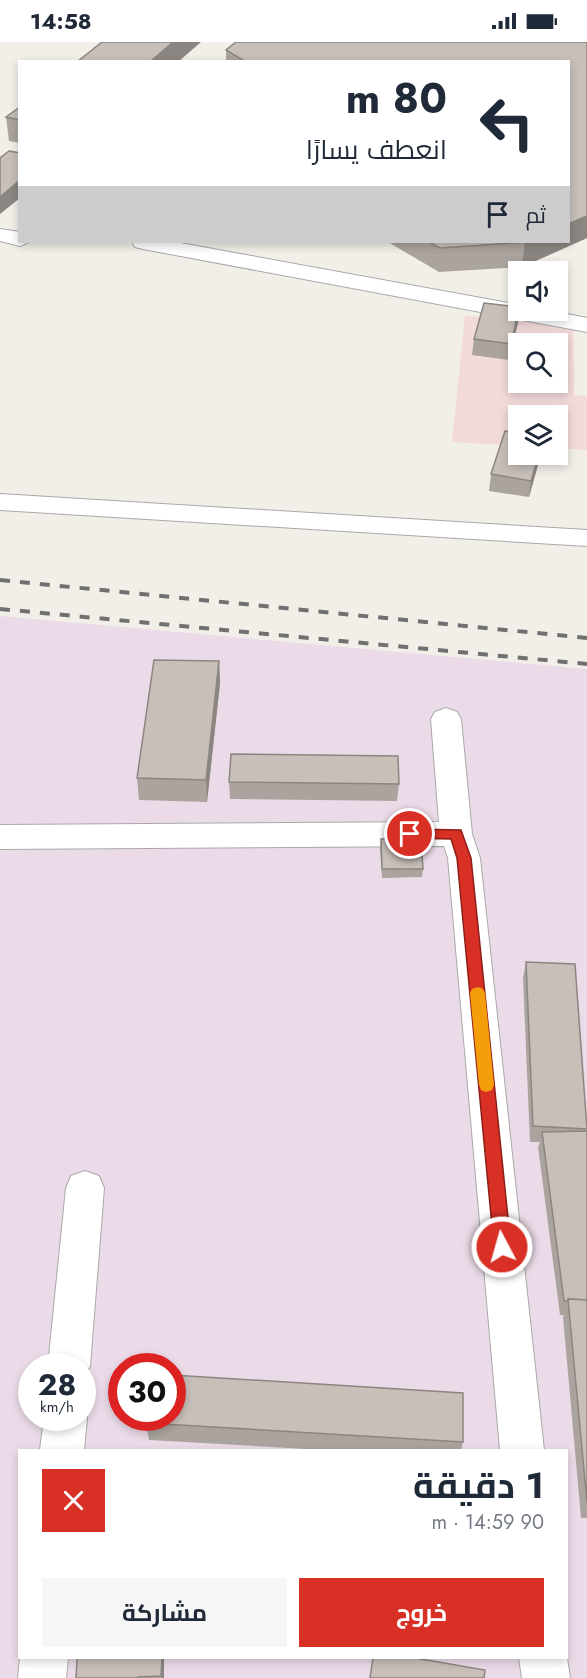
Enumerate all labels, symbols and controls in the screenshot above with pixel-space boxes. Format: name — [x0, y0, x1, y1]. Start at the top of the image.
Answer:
text: 14:58 — [30, 5, 92, 37]
text: 80 m — [346, 68, 447, 129]
icon: left — [468, 84, 546, 162]
text: انعطف يسارًا — [306, 130, 447, 169]
icon: arrive — [481, 198, 514, 231]
text: ثم — [526, 199, 546, 231]
map controls — [508, 261, 568, 465]
button: sound — [508, 261, 568, 321]
button: search — [508, 333, 568, 393]
button: layers — [508, 405, 568, 465]
pin — [384, 808, 435, 859]
icon: arrive — [393, 817, 426, 850]
position arrow — [470, 1215, 534, 1279]
speed limit sign: 30 — [108, 1353, 186, 1431]
text: 28 — [38, 1363, 76, 1406]
text: km/h — [40, 1396, 74, 1418]
text: 1 دقيقة — [413, 1459, 544, 1511]
button: close — [42, 1469, 105, 1532]
text: 90 m · 14:59 — [431, 1508, 544, 1537]
button: مشاركة — [42, 1578, 287, 1647]
button: خروج — [299, 1578, 544, 1647]

